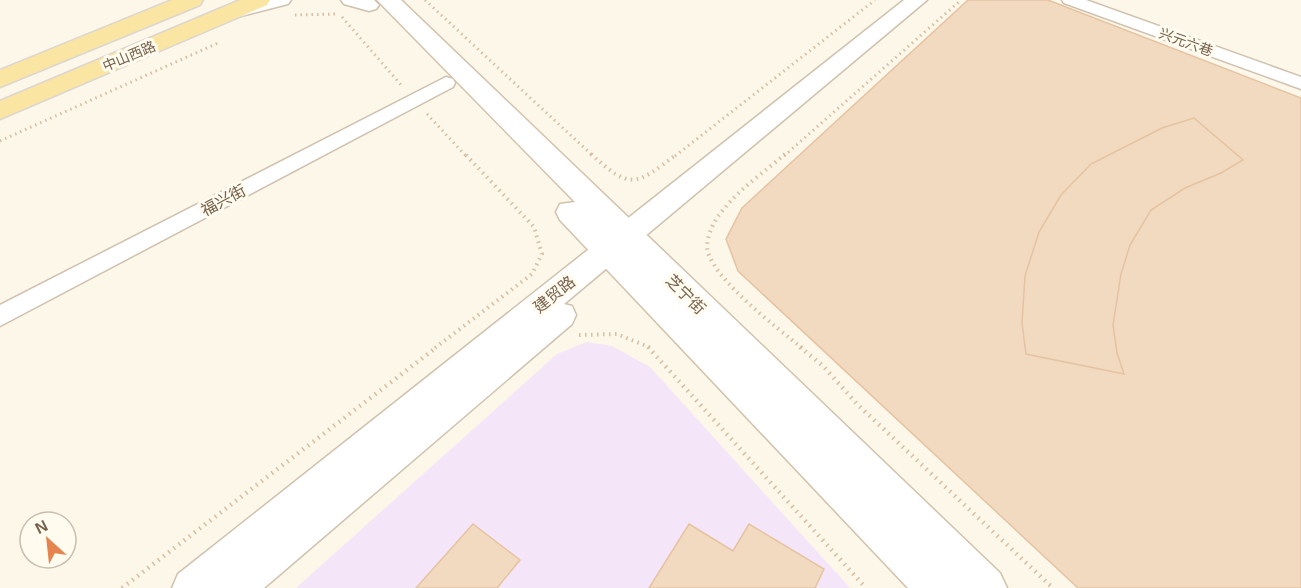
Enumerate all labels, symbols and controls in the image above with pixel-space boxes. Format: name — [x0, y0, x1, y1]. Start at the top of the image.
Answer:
street label: 兴元六巷 — [1157, 25, 1215, 59]
street label: 中山西路 — [100, 38, 158, 74]
street label: 福兴街 — [198, 182, 248, 219]
street label: 芝宁街 — [663, 271, 709, 317]
street label: 建贸路 — [530, 273, 578, 316]
north arrow — [18, 510, 78, 570]
text: N — [32, 517, 50, 537]

